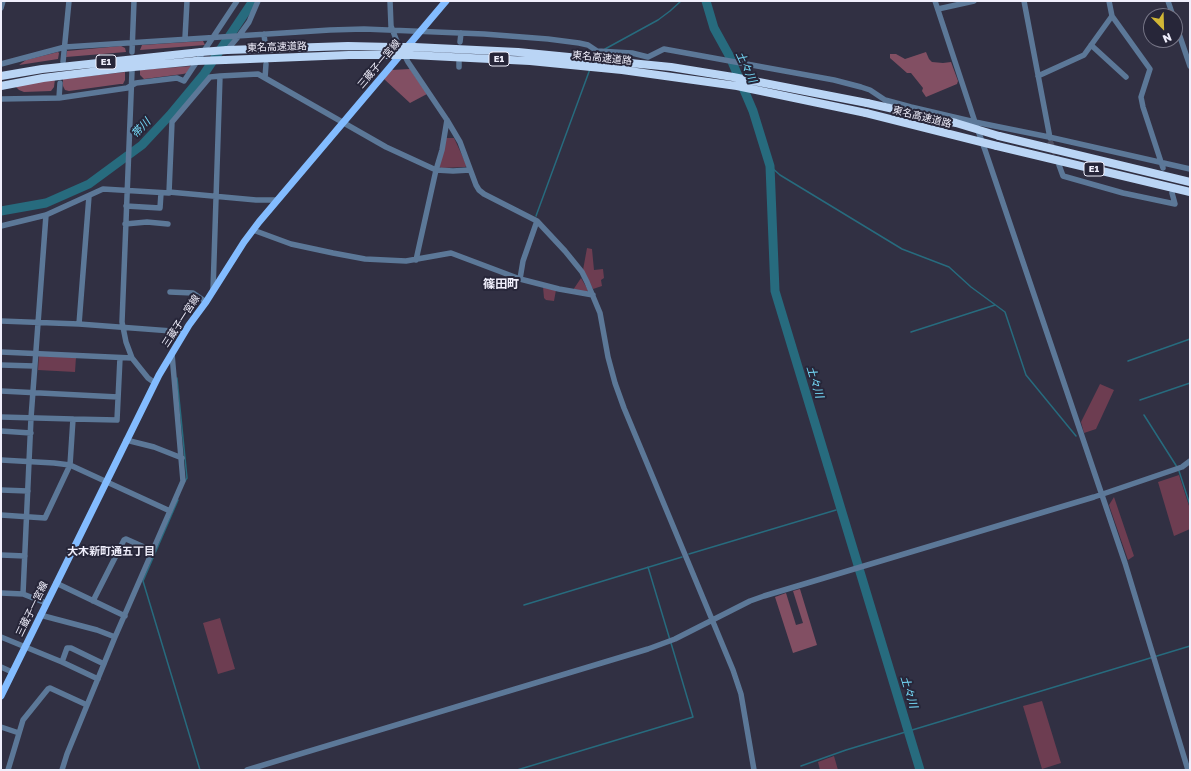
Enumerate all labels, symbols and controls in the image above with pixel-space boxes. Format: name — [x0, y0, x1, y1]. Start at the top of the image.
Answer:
north arrow — [1143, 8, 1183, 48]
text: N — [1161, 31, 1174, 46]
street label: 三蔵子一宮線 — [355, 37, 403, 91]
street label: 東名高速道路 — [247, 40, 307, 54]
street label: 東名高速道路 — [572, 49, 632, 67]
water label: 土々川 — [733, 49, 759, 85]
road number: E1 — [489, 52, 509, 66]
road number: E1 — [96, 55, 116, 69]
street label: 東名高速道路 — [891, 104, 953, 130]
water label: 帯川 — [129, 115, 153, 141]
road number: E1 — [1084, 162, 1104, 176]
district label: 篠田町 — [483, 277, 519, 291]
street label: 三蔵子一宮線 — [160, 293, 202, 349]
water label: 土々川 — [804, 364, 826, 400]
district label: 大木新町通五丁目 — [67, 545, 155, 559]
street label: 三蔵子一宮線 — [13, 579, 51, 639]
water label: 土々川 — [898, 674, 920, 710]

